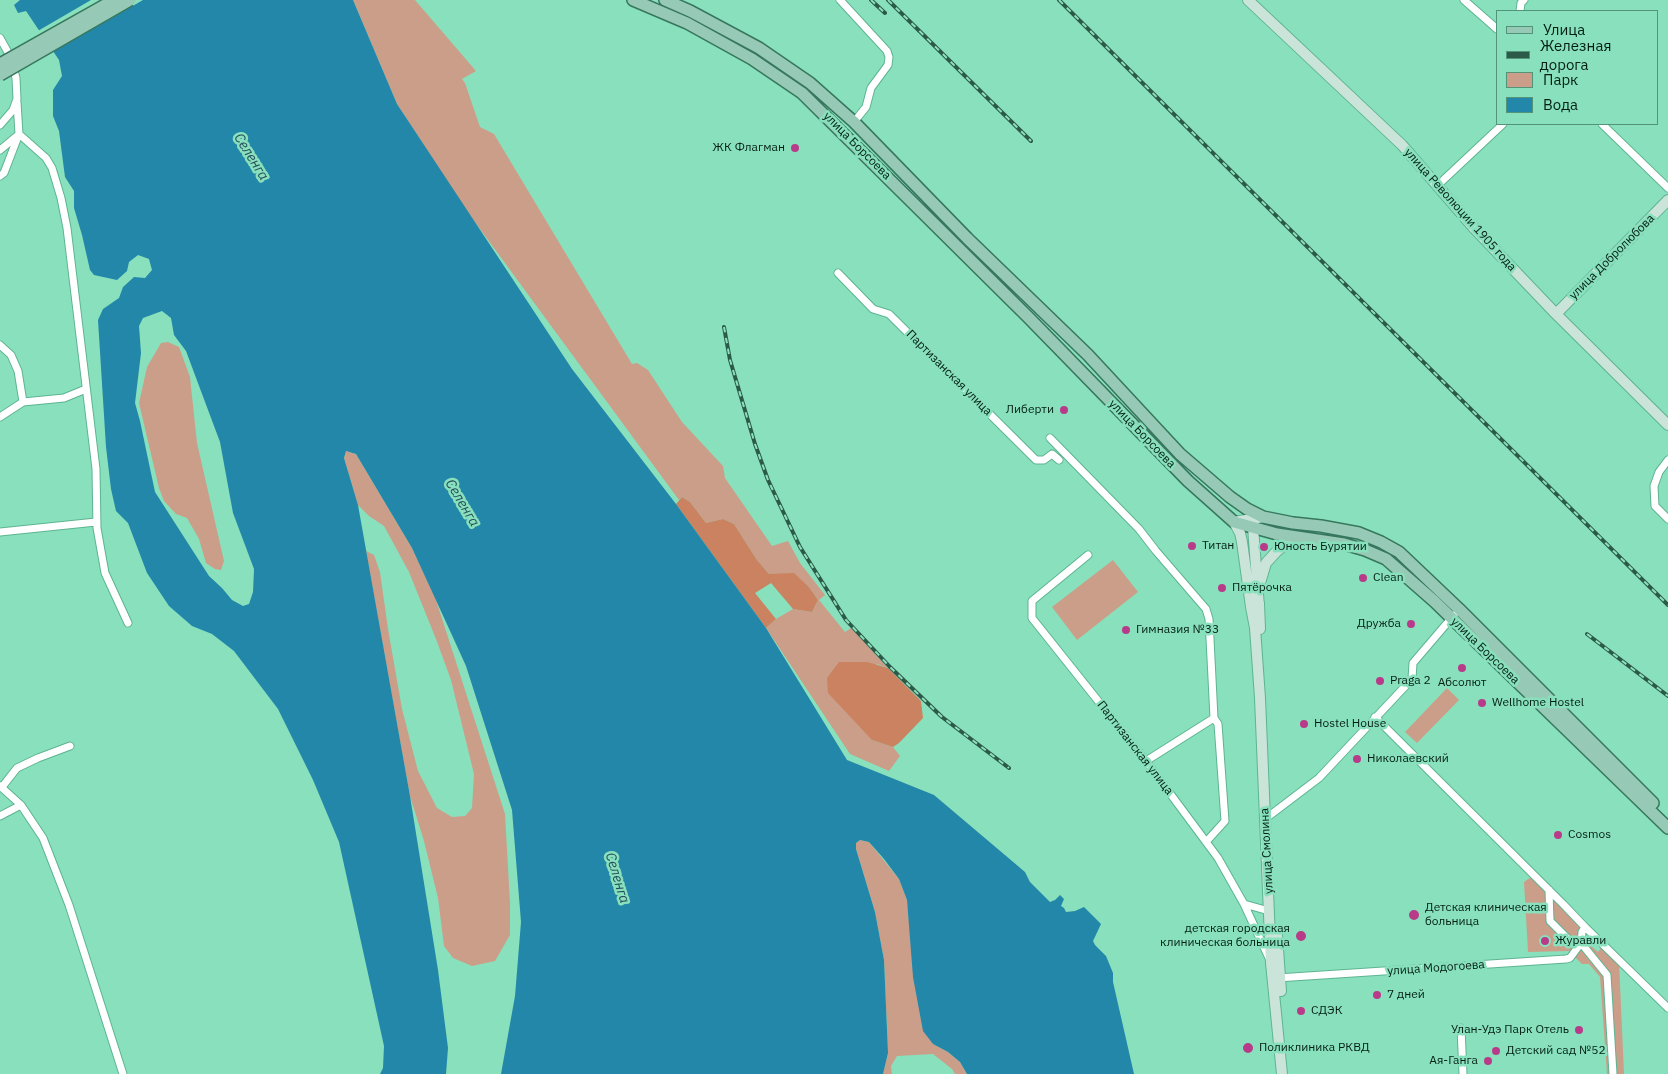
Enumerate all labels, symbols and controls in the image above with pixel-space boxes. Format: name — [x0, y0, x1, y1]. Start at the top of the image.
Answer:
legend — [1496, 10, 1658, 125]
text: Улица — [1543, 20, 1585, 39]
text: Железная дорога — [1540, 36, 1611, 74]
text: Парк — [1543, 70, 1578, 89]
text: Вода — [1543, 95, 1578, 114]
street label: улица Борсоева — [820, 109, 894, 183]
water label: Селенга — [230, 130, 272, 184]
place label: ЖК Флагман — [712, 141, 785, 155]
marker: ЖК Флагман — [789, 142, 801, 154]
street label: улица Революции 1905 года — [1401, 146, 1519, 274]
street label: улица Добролюбова — [1566, 211, 1658, 303]
street label: Партизанская улица — [903, 327, 995, 419]
street label: улица Борсоева — [1106, 397, 1178, 471]
place label: Либерти — [1006, 403, 1054, 417]
marker: Либерти — [1058, 404, 1070, 416]
water label: Селенга — [441, 476, 483, 530]
place label: Титан — [1202, 539, 1234, 553]
marker: Титан — [1186, 540, 1198, 552]
place label: Юность Бурятии — [1274, 540, 1367, 554]
marker: Юность Бурятии — [1258, 541, 1270, 553]
place label: Clean — [1373, 571, 1404, 585]
marker: Clean — [1357, 572, 1369, 584]
place label: Пятёрочка — [1232, 581, 1292, 595]
marker: Пятёрочка — [1216, 582, 1228, 594]
street label: улица Борсоева — [1448, 615, 1522, 687]
place label: Дружба — [1357, 617, 1401, 631]
marker: Дружба — [1405, 618, 1417, 630]
place label: Гимназия №33 — [1136, 623, 1219, 637]
marker: Гимназия №33 — [1120, 624, 1132, 636]
marker: Абсолют — [1456, 662, 1468, 674]
place label: Praga 2 — [1390, 674, 1431, 688]
marker: Praga 2 — [1374, 675, 1386, 687]
place label: Абсолют — [1438, 676, 1486, 690]
place label: Wellhome Hostel — [1492, 696, 1584, 710]
marker: Wellhome Hostel — [1476, 697, 1488, 709]
street label: Партизанская улица — [1094, 698, 1176, 798]
place label: Hostel House — [1314, 717, 1386, 731]
marker: Hostel House — [1298, 718, 1310, 730]
place label: Николаевский — [1367, 752, 1449, 766]
marker: Николаевский — [1351, 753, 1363, 765]
street label: улица Смолина — [1258, 808, 1276, 894]
place label: Cosmos — [1568, 828, 1611, 842]
marker: Cosmos — [1552, 829, 1564, 841]
water label: Селенга — [601, 851, 633, 905]
place label: Детская клиническая больница — [1425, 901, 1547, 929]
marker: Детская клиническая больница — [1407, 908, 1421, 922]
place label: детская городская клиническая больница — [1160, 922, 1290, 950]
marker: детская городская клиническая больница — [1294, 929, 1308, 943]
place label: Журавли — [1555, 934, 1606, 948]
marker: Журавли — [1539, 935, 1551, 947]
street label: улица Модогоева — [1387, 957, 1485, 979]
place label: 7 дней — [1387, 988, 1425, 1002]
marker: 7 дней — [1371, 989, 1383, 1001]
place label: СДЭК — [1311, 1004, 1343, 1018]
marker: СДЭК — [1295, 1005, 1307, 1017]
place label: Улан-Удэ Парк Отель — [1451, 1023, 1569, 1037]
marker: Улан-Удэ Парк Отель — [1573, 1024, 1585, 1036]
marker: Поликлиника РКВД — [1241, 1041, 1255, 1055]
place label: Поликлиника РКВД — [1259, 1041, 1370, 1055]
place label: Детский сад №52 — [1506, 1044, 1606, 1058]
marker: Детский сад №52 — [1490, 1045, 1502, 1057]
place label: Ая-Ганга — [1429, 1054, 1478, 1068]
marker: Ая-Ганга — [1482, 1055, 1494, 1067]

